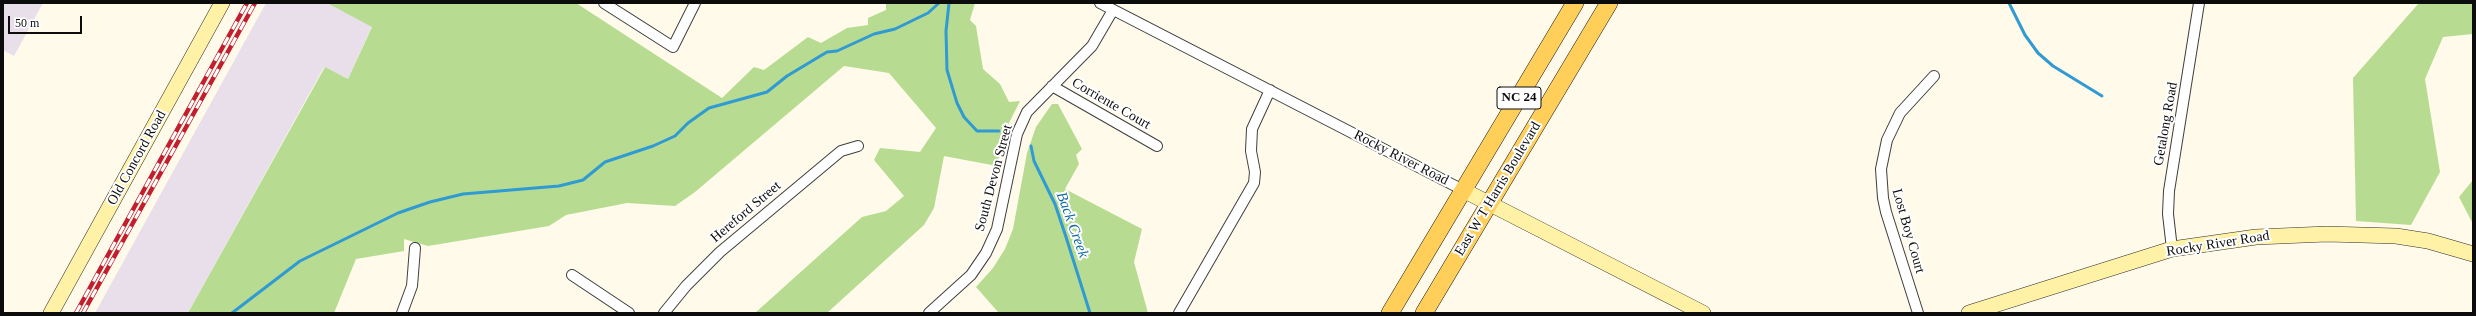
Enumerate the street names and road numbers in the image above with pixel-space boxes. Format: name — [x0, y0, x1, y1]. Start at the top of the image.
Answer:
street label: Corriente Court — [1069, 75, 1153, 133]
street label: Getalong Road — [2150, 81, 2182, 167]
road number: NC 24 — [1497, 87, 1541, 109]
street label: Old Concord Road — [104, 108, 170, 208]
street label: East W T Harris Boulevard — [1451, 119, 1545, 259]
street label: South Devon Street — [972, 123, 1016, 233]
street label: Rocky River Road — [1351, 127, 1451, 189]
street label: Hereford Street — [707, 178, 785, 246]
street label: Lost Boy Court — [1888, 187, 1928, 275]
street label: Rocky River Road — [2165, 228, 2271, 260]

